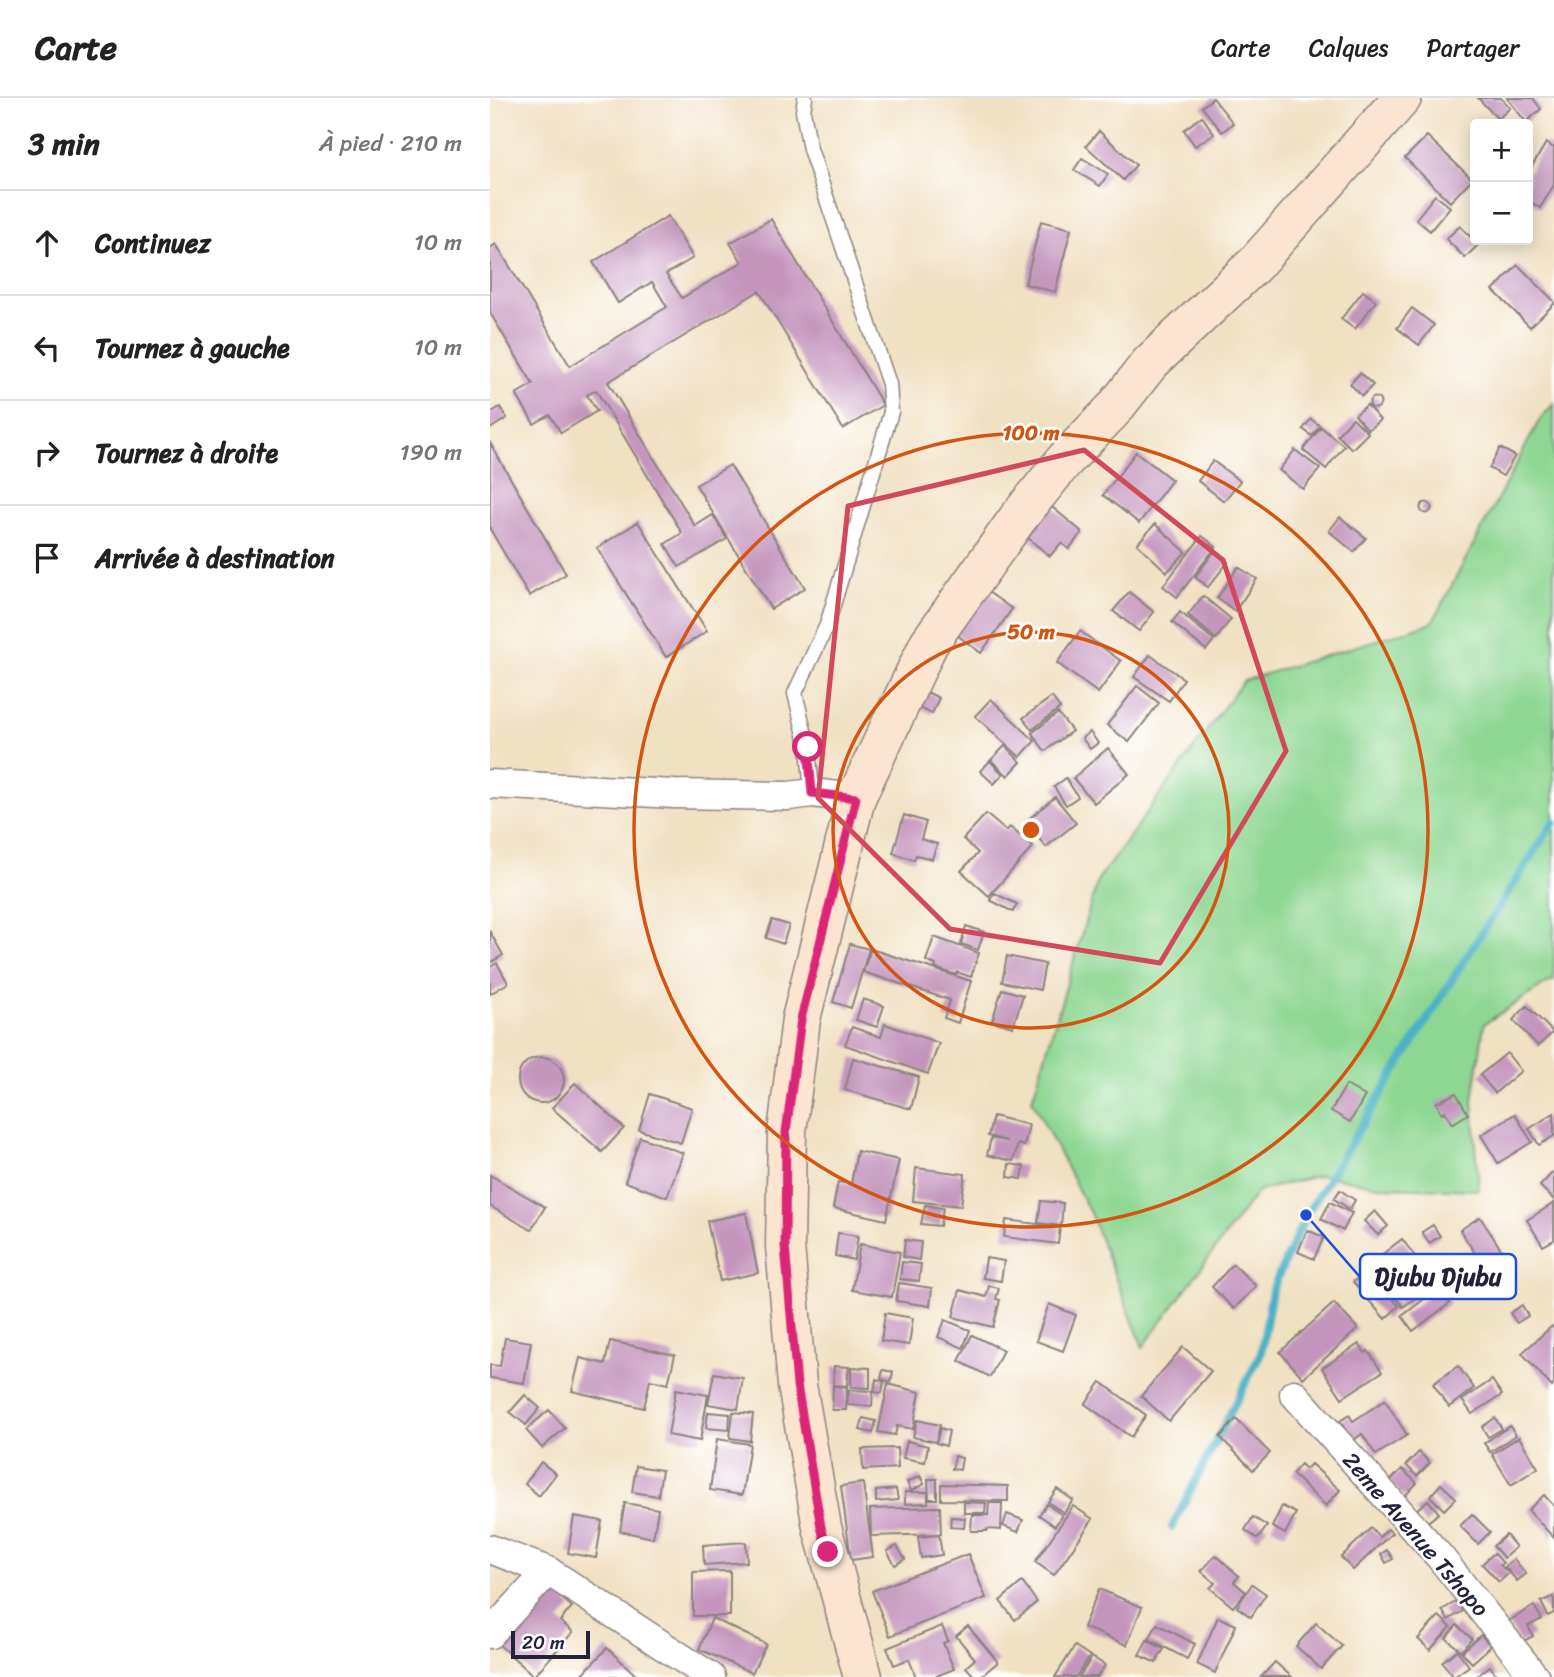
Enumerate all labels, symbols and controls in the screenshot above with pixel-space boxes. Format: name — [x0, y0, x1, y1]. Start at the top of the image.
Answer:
text: Carte — [35, 19, 117, 77]
text: Carte — [1211, 27, 1271, 69]
text: Calques — [1309, 27, 1388, 69]
text: Partager — [1426, 27, 1519, 69]
text: 3 min — [28, 117, 100, 171]
map controls — [1470, 119, 1533, 245]
button: + — [1470, 119, 1533, 182]
text: À pied · 210 m — [319, 123, 462, 164]
button: − — [1470, 182, 1533, 245]
text: Continuez — [95, 220, 211, 266]
text: 10 m — [414, 222, 462, 263]
icon: ahead — [28, 224, 66, 262]
text: Tournez à gauche — [95, 325, 290, 371]
text: 10 m — [414, 327, 462, 368]
icon: left — [28, 329, 66, 367]
text: 100 m — [1002, 414, 1060, 452]
text: Tournez à droite — [95, 430, 278, 476]
text: 190 m — [400, 432, 462, 473]
icon: right — [28, 434, 66, 472]
text: Arrivée à destination — [95, 535, 335, 581]
icon: arrive — [28, 539, 66, 577]
text: 50 m — [1007, 613, 1056, 651]
route start — [792, 731, 823, 762]
centre of rings — [1019, 818, 1043, 842]
callout: Djubu Djubu — [1360, 1254, 1516, 1299]
text: Djubu Djubu — [1374, 1256, 1503, 1298]
street label: 2eme Avenue Tshopo — [1332, 1442, 1500, 1627]
route end — [812, 1536, 843, 1567]
text: 20 m — [522, 1626, 565, 1659]
scale bar — [511, 1628, 590, 1660]

